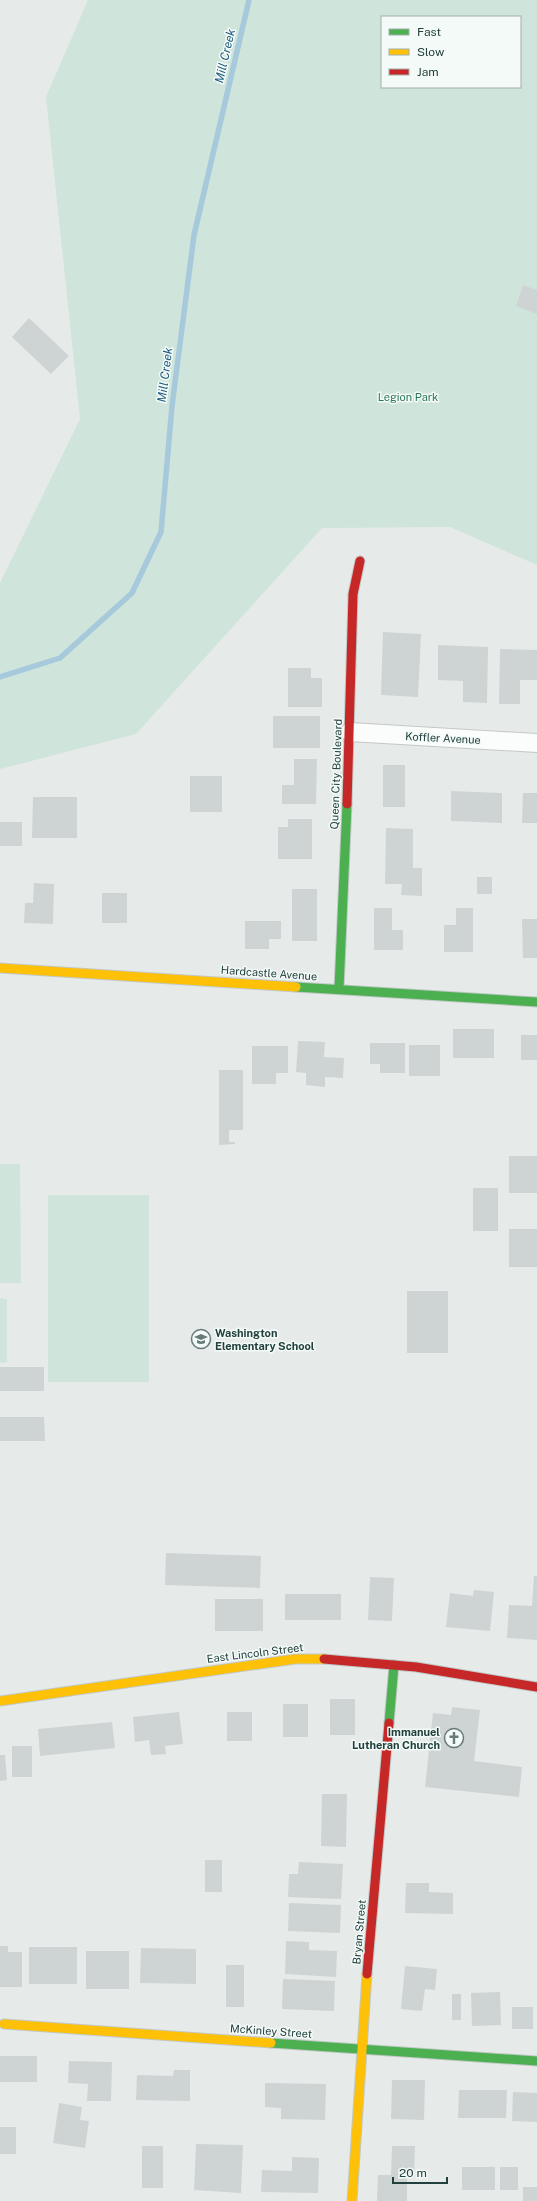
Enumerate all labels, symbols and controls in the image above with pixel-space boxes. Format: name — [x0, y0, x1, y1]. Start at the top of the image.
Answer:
legend — [381, 16, 521, 88]
text: Fast — [417, 25, 442, 39]
water label: Mill Creek — [212, 27, 238, 84]
text: Slow — [417, 45, 445, 59]
text: Jam — [417, 65, 439, 79]
water label: Mill Creek — [155, 346, 175, 403]
park label: Legion Park — [378, 391, 438, 403]
street label: Queen City Boulevard — [328, 718, 344, 830]
street label: Koffler Avenue — [405, 730, 481, 746]
street label: Hardcastle Avenue — [220, 964, 318, 982]
place label: Washington Elementary School — [215, 1327, 315, 1352]
school or university icon: Washington Elementary School — [190, 1328, 212, 1350]
street label: East Lincoln Street — [206, 1641, 304, 1665]
place label: Immanuel Lutheran Church — [352, 1726, 440, 1751]
church icon: Immanuel Lutheran Church — [443, 1727, 465, 1749]
street label: Bryan Street — [350, 1899, 368, 1965]
street label: McKinley Street — [230, 2022, 312, 2040]
scale bar — [393, 2159, 447, 2185]
text: 20 m — [399, 2166, 427, 2180]

